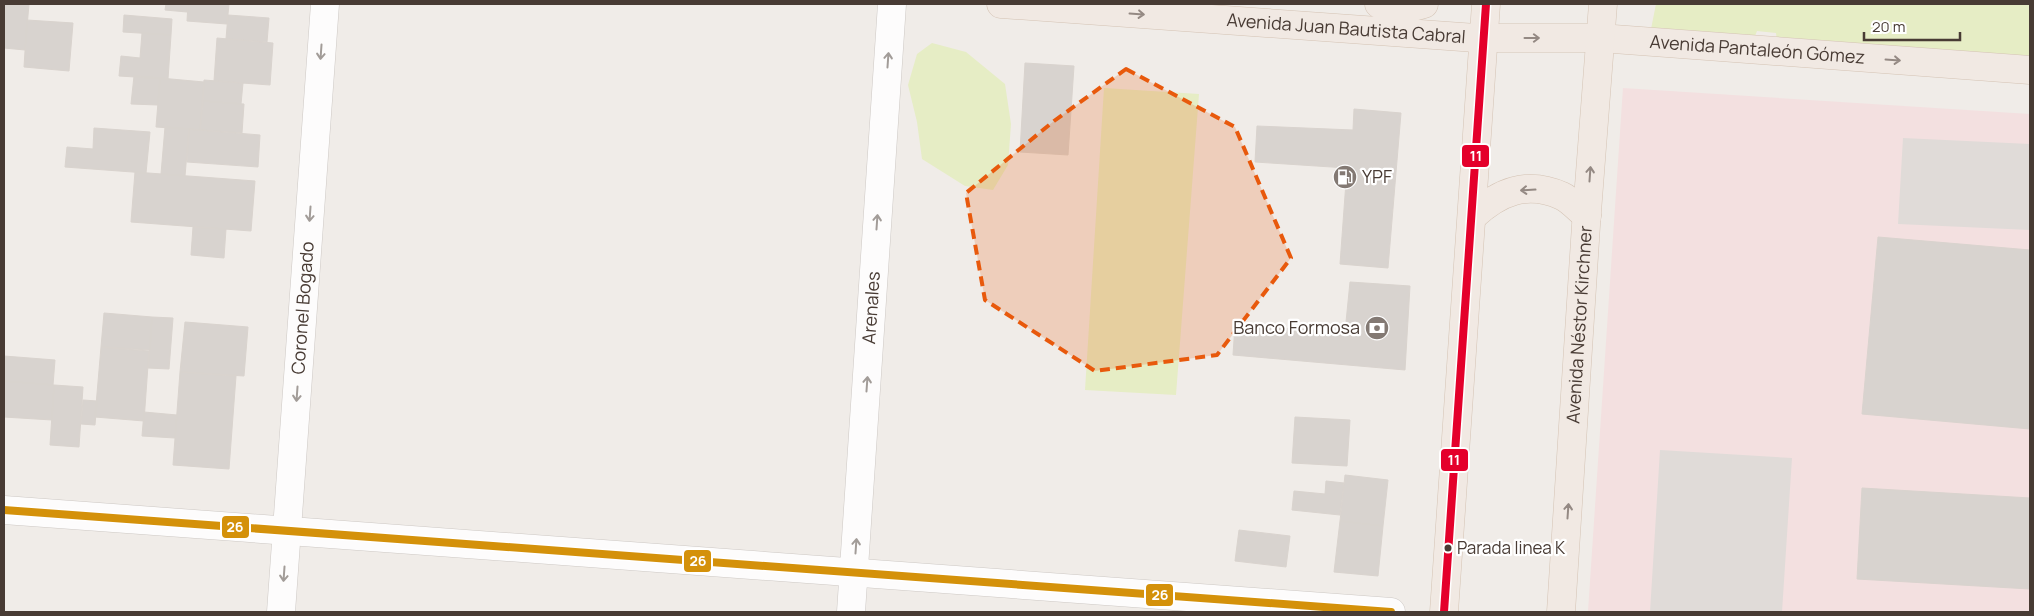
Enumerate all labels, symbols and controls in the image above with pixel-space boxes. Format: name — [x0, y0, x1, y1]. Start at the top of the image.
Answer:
street label: Avenida Juan Bautista Cabral — [1226, 7, 1467, 48]
one-way arrow — [1128, 9, 1144, 18]
scale bar — [1864, 10, 1960, 42]
text: 20 m — [1872, 16, 1905, 37]
street label: Avenida Pantaleón Gómez — [1649, 29, 1866, 69]
one-way arrow — [1524, 33, 1540, 43]
one-way arrow — [317, 44, 326, 60]
one-way arrow — [883, 52, 892, 68]
one-way arrow — [1885, 55, 1901, 64]
line badge: 11 — [1461, 144, 1490, 168]
text: 11 — [1470, 146, 1482, 165]
fuel station icon: YPF — [1332, 164, 1358, 190]
place label: YPF — [1362, 164, 1392, 188]
one-way arrow — [1585, 167, 1594, 183]
one-way arrow — [1521, 185, 1537, 194]
one-way arrow — [305, 206, 314, 222]
one-way arrow — [873, 214, 882, 230]
street label: Avenida Néstor Kirchner — [1560, 224, 1597, 424]
street label: Coronel Bogado — [285, 240, 319, 375]
street label: Arenales — [856, 270, 885, 345]
place label: Banco Formosa — [1233, 315, 1360, 339]
bank icon: Banco Formosa — [1364, 315, 1390, 341]
one-way arrow — [862, 376, 871, 392]
one-way arrow — [292, 386, 301, 402]
line badge: 11 — [1440, 448, 1469, 472]
text: 11 — [1448, 450, 1460, 469]
one-way arrow — [1563, 503, 1572, 519]
line badge: 26 — [221, 515, 250, 539]
text: 26 — [226, 517, 244, 536]
place label: Parada linea K — [1457, 536, 1566, 559]
one-way arrow — [851, 538, 861, 554]
marker: Parada linea K — [1443, 543, 1453, 553]
line badge: 26 — [683, 549, 712, 573]
text: 26 — [689, 551, 707, 570]
one-way arrow — [279, 565, 288, 581]
line badge: 26 — [1145, 583, 1174, 607]
text: 26 — [1151, 585, 1169, 604]

